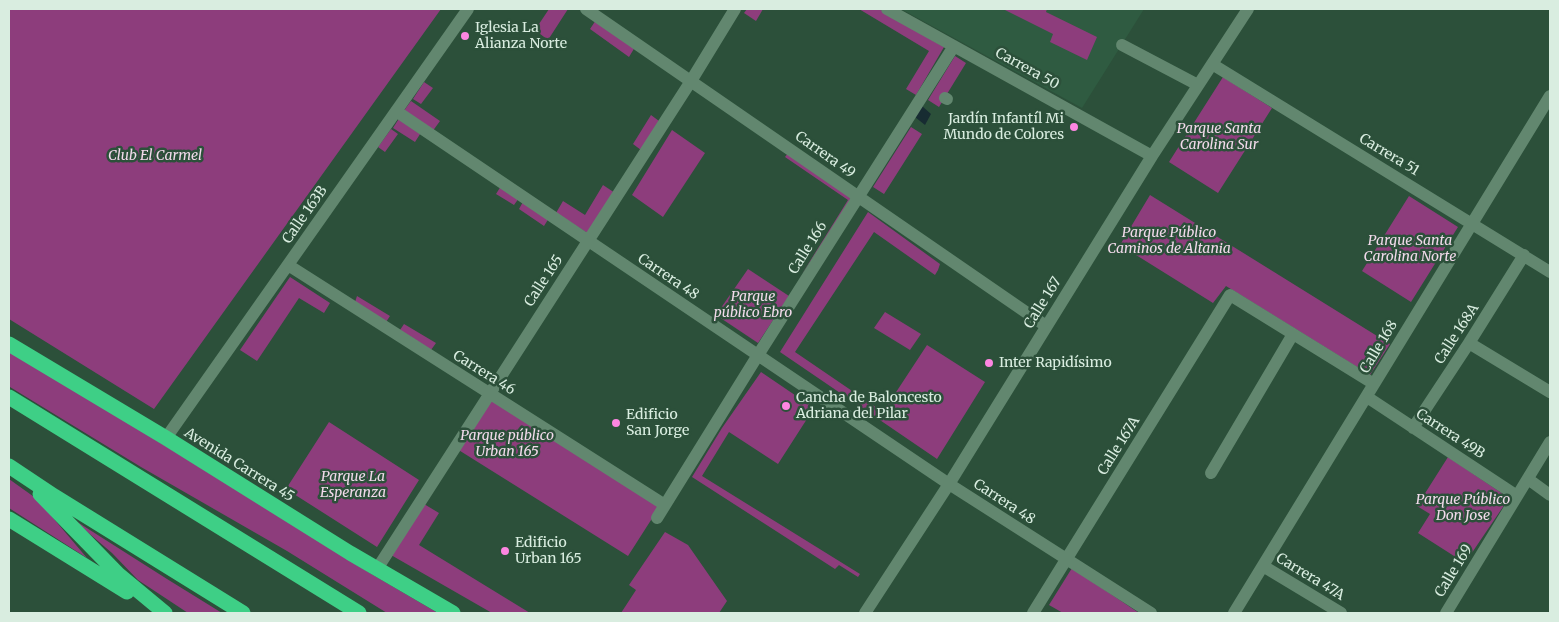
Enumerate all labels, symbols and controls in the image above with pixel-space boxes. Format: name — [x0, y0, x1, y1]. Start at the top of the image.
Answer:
place label: Iglesia La Alianza Norte — [475, 20, 567, 52]
marker: Iglesia La Alianza Norte — [459, 30, 471, 42]
street label: Carrera 50 — [992, 45, 1062, 93]
place label: Jardín Infantíl Mi Mundo de Colores — [944, 111, 1064, 144]
marker: Jardín Infantíl Mi Mundo de Colores — [1068, 121, 1080, 133]
park label: Parque Santa Carolina Sur — [1177, 121, 1261, 154]
street label: Carrera 49 — [792, 128, 858, 182]
street label: Carrera 51 — [1356, 131, 1422, 179]
park label: Club El Carmel — [108, 148, 202, 164]
street label: Calle 163B — [279, 183, 331, 247]
street label: Calle 166 — [785, 219, 831, 277]
park label: Parque Público Caminos de Altania — [1107, 225, 1231, 258]
park label: Parque Santa Carolina Norte — [1364, 233, 1456, 266]
street label: Carrera 48 — [634, 250, 702, 304]
street label: Calle 165 — [521, 252, 567, 310]
street label: Calle 167 — [1021, 274, 1065, 332]
park label: Parque público Ebro — [714, 289, 792, 322]
street label: Calle 168A — [1431, 301, 1483, 367]
street label: Calle 168 — [1357, 318, 1401, 376]
street label: Carrera 46 — [450, 347, 518, 399]
place label: Inter Rapidísimo — [999, 355, 1112, 371]
marker: Inter Rapidísimo — [983, 357, 995, 369]
place label: Cancha de Baloncesto Adriana del Pilar — [796, 390, 942, 422]
marker: Cancha de Baloncesto Adriana del Pilar — [780, 400, 792, 412]
street label: Carrera 49B — [1412, 406, 1488, 462]
place label: Edificio San Jorge — [626, 407, 689, 440]
street label: Calle 167A — [1094, 414, 1144, 478]
marker: Edificio San Jorge — [610, 417, 622, 429]
street label: Avenida Carrera 45 — [181, 424, 297, 506]
park label: Parque público Urban 165 — [460, 428, 554, 461]
park label: Parque La Esperanza — [320, 469, 386, 502]
street label: Carrera 48 — [970, 476, 1038, 528]
park label: Parque Público Don Jose — [1416, 492, 1510, 524]
place label: Edificio Urban 165 — [515, 535, 582, 568]
street label: Calle 169 — [1432, 542, 1476, 600]
marker: Edificio Urban 165 — [499, 545, 511, 557]
street label: Carrera 47A — [1273, 550, 1347, 604]

